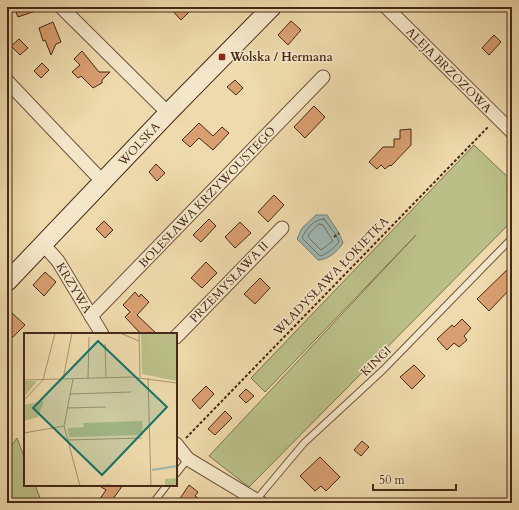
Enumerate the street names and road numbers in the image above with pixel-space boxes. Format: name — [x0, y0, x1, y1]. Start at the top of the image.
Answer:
street label: ALEJA BRZOZOWA — [403, 24, 496, 117]
street label: WOLSKA — [114, 118, 164, 170]
street label: BOLESŁAWA KRZYWOUSTEGO — [135, 123, 279, 271]
street label: WŁADYSŁAWA ŁOKIETKA — [269, 213, 392, 339]
street label: PRZEMYSŁAWA II — [186, 238, 272, 326]
street label: KRZYWA — [53, 260, 96, 317]
street label: KINGI — [357, 342, 395, 380]

